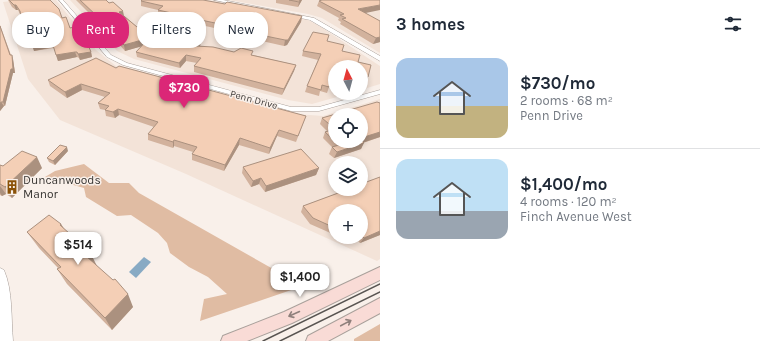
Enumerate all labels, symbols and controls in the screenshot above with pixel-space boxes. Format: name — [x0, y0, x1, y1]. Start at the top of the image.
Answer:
chip: Buy — [12, 12, 64, 48]
chip: Rent — [72, 12, 129, 48]
chip: Filters — [137, 12, 206, 48]
chip: New — [214, 12, 268, 48]
icon: filters — [722, 13, 744, 35]
text: 3 homes — [396, 14, 465, 34]
north arrow — [328, 60, 368, 100]
map controls — [328, 60, 368, 244]
text: $730/mo — [520, 73, 595, 93]
icon: home — [428, 74, 476, 122]
pin: $730 — [160, 75, 208, 109]
text: $730 — [168, 80, 200, 95]
street label: Penn Drive — [229, 88, 279, 112]
text: 2 rooms · 68 m² — [520, 93, 613, 108]
button: locate — [328, 108, 368, 148]
text: Penn Drive — [520, 108, 583, 123]
button: layers — [328, 156, 368, 196]
place label: Duncanwoods Manor — [23, 173, 101, 201]
text: $1,400/mo — [520, 174, 607, 194]
icon: home — [428, 175, 476, 223]
building icon: Duncanwoods Manor — [4, 179, 20, 195]
text: 4 rooms · 120 m² — [520, 194, 617, 209]
button: + — [328, 204, 368, 244]
text: Finch Avenue West — [520, 209, 632, 224]
pin: $514 — [54, 232, 102, 266]
text: $514 — [64, 237, 92, 252]
pin: $1,400 — [267, 264, 333, 298]
text: $1,400 — [279, 269, 321, 284]
one-way arrow — [289, 311, 301, 318]
one-way arrow — [340, 319, 352, 326]

